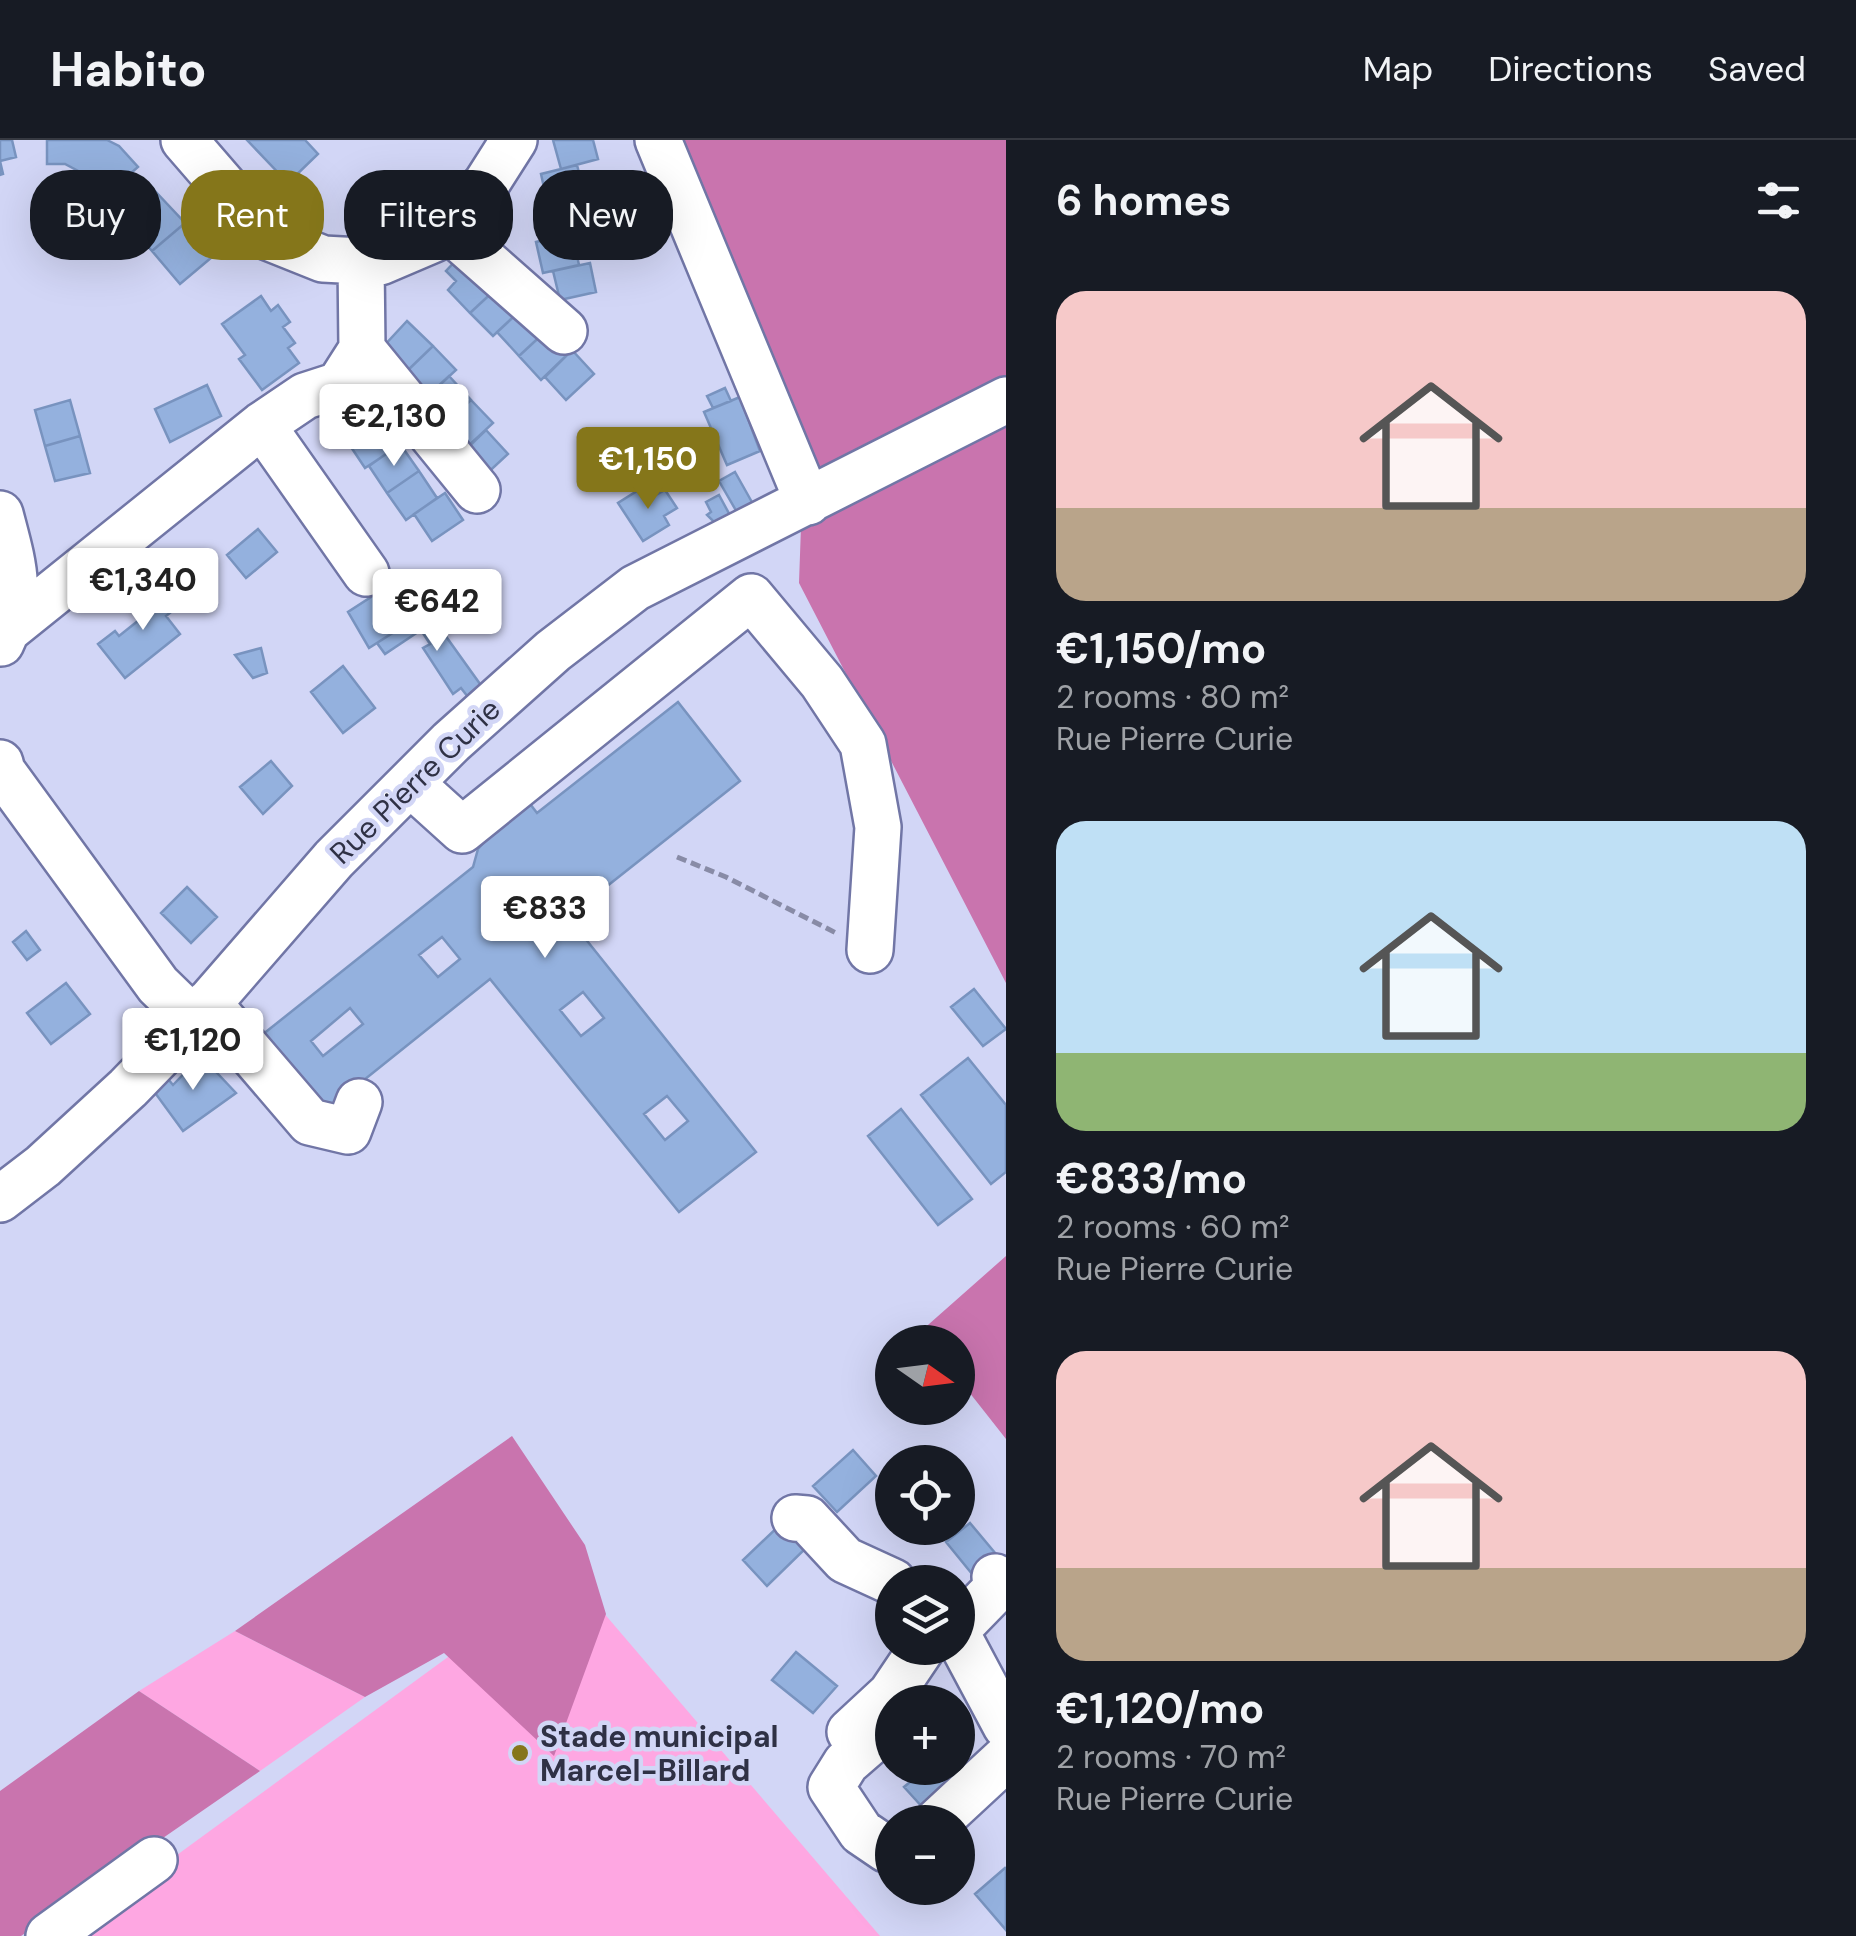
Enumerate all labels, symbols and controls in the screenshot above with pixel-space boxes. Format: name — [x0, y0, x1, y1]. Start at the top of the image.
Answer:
text: Habito — [50, 38, 206, 101]
text: Map — [1363, 46, 1433, 92]
text: Directions — [1488, 46, 1653, 92]
text: Saved — [1708, 46, 1806, 92]
chip: Buy — [30, 170, 161, 260]
chip: Rent — [181, 170, 324, 260]
chip: Filters — [344, 170, 513, 260]
chip: New — [533, 170, 673, 260]
text: 6 homes — [1056, 173, 1231, 228]
icon: filters — [1751, 173, 1806, 228]
icon: home — [1341, 356, 1521, 536]
pin: €2,130 — [313, 384, 475, 469]
text: €2,130 — [341, 395, 447, 437]
pin: €1,150 — [567, 427, 729, 512]
text: €1,150 — [599, 438, 697, 480]
pin: €1,340 — [62, 548, 224, 633]
text: €1,340 — [89, 559, 197, 601]
pin: €642 — [378, 569, 496, 654]
text: €642 — [395, 580, 479, 622]
text: €1,150/mo — [1056, 621, 1266, 676]
text: 2 rooms · 80 m² — [1056, 676, 1289, 718]
street label: Rue Pierre Curie — [321, 690, 509, 872]
text: Rue Pierre Curie — [1056, 718, 1293, 760]
pin: €833 — [486, 876, 604, 961]
icon: home — [1341, 886, 1521, 1066]
text: €833 — [503, 887, 587, 929]
pin: €1,120 — [112, 1008, 274, 1093]
text: €1,120 — [144, 1019, 242, 1061]
text: €833/mo — [1056, 1151, 1247, 1206]
text: 2 rooms · 60 m² — [1056, 1206, 1290, 1248]
text: Rue Pierre Curie — [1056, 1248, 1293, 1290]
north arrow — [875, 1325, 975, 1425]
map controls — [875, 1325, 975, 1905]
icon: home — [1341, 1416, 1521, 1596]
button: locate — [875, 1445, 975, 1545]
button: layers — [875, 1565, 975, 1665]
text: €1,120/mo — [1056, 1681, 1264, 1736]
button: + — [875, 1685, 975, 1785]
place label: Stade municipal Marcel-Billard — [540, 1717, 779, 1790]
text: 2 rooms · 70 m² — [1056, 1736, 1286, 1778]
marker: Stade municipal Marcel-Billard — [509, 1742, 531, 1764]
text: Rue Pierre Curie — [1056, 1778, 1293, 1820]
button: − — [875, 1805, 975, 1905]

